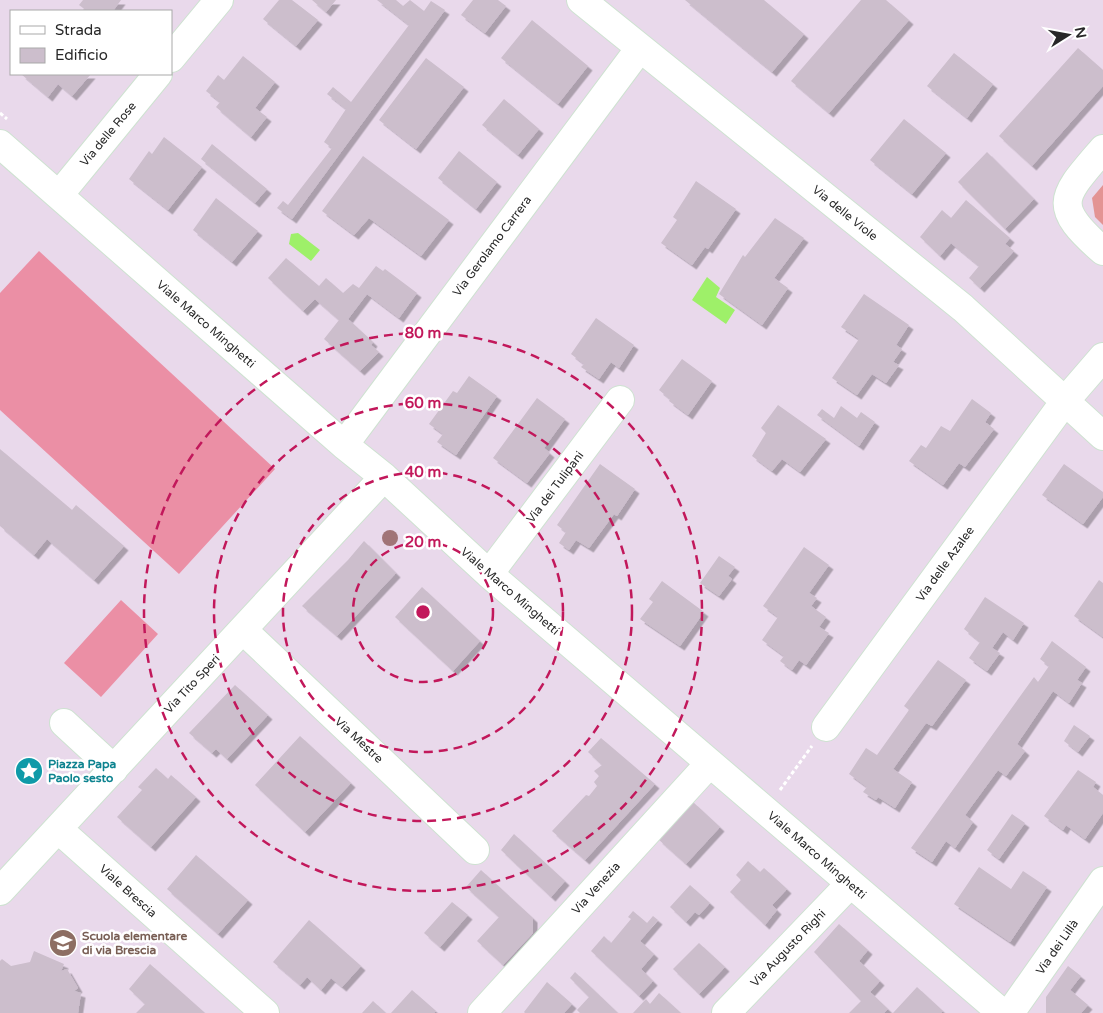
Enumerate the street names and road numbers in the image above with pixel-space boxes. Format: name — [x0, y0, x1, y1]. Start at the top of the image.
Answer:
street label: Via delle Rose — [77, 99, 139, 169]
street label: Via delle Viole — [810, 183, 880, 244]
street label: Via Gerolamo Carrera — [450, 193, 534, 299]
street label: Viale Marco Minghetti — [154, 277, 258, 371]
street label: Via dei Tulipani — [524, 448, 586, 526]
street label: Via delle Azalee — [913, 523, 977, 604]
street label: Viale Marco Minghetti — [458, 544, 562, 638]
street label: Via Tito Speri — [161, 652, 223, 716]
street label: Via Mestre — [332, 714, 386, 766]
street label: Viale Marco Minghetti — [765, 808, 869, 902]
street label: Via Venezia — [569, 859, 623, 917]
street label: Viale Brescia — [96, 862, 160, 920]
street label: Via Augusto Righi — [748, 906, 828, 990]
street label: Via dei Lillà — [1033, 917, 1081, 977]

